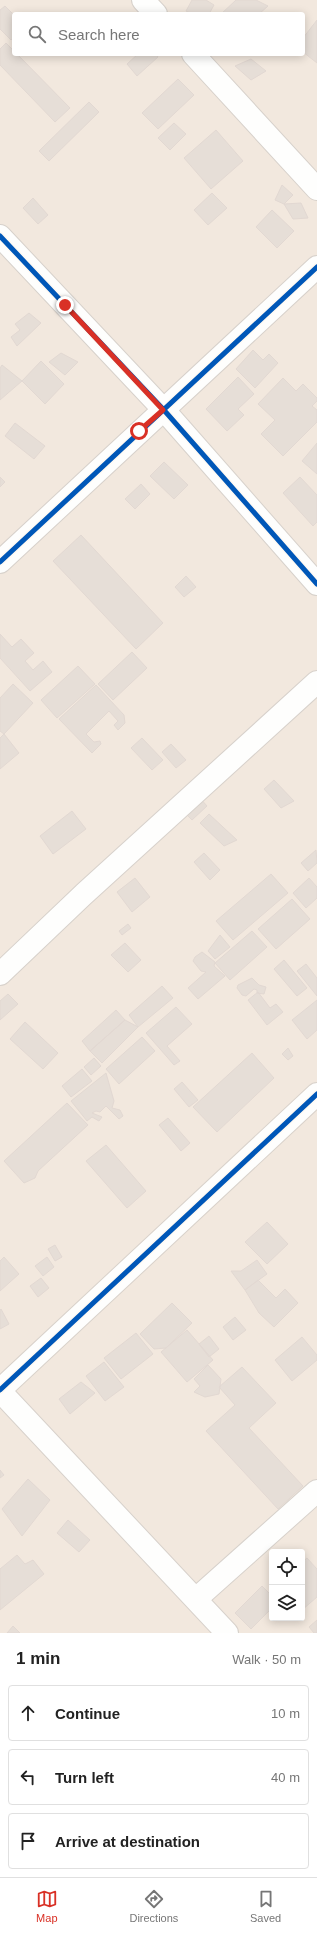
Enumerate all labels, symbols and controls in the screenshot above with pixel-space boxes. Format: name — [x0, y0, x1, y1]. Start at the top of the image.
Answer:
search box — [12, 12, 305, 56]
icon: search — [26, 23, 48, 45]
text: Search here — [58, 26, 140, 43]
route end — [56, 296, 74, 314]
route start — [130, 422, 148, 440]
map controls — [269, 1549, 305, 1621]
button: locate — [269, 1549, 305, 1585]
button: layers — [269, 1585, 305, 1621]
text: 1 min — [16, 1649, 60, 1668]
text: Walk · 50 m — [232, 1652, 301, 1667]
icon: ahead — [17, 1702, 39, 1724]
text: Continue — [55, 1705, 120, 1722]
text: 10 m — [271, 1706, 300, 1721]
icon: left — [17, 1766, 39, 1788]
text: Turn left — [55, 1769, 114, 1786]
text: 40 m — [271, 1770, 300, 1785]
icon: arrive — [17, 1830, 39, 1852]
text: Arrive at destination — [55, 1833, 200, 1850]
tab: Map — [36, 1888, 58, 1924]
tab: Directions — [129, 1888, 178, 1924]
tab: Saved — [250, 1888, 281, 1924]

